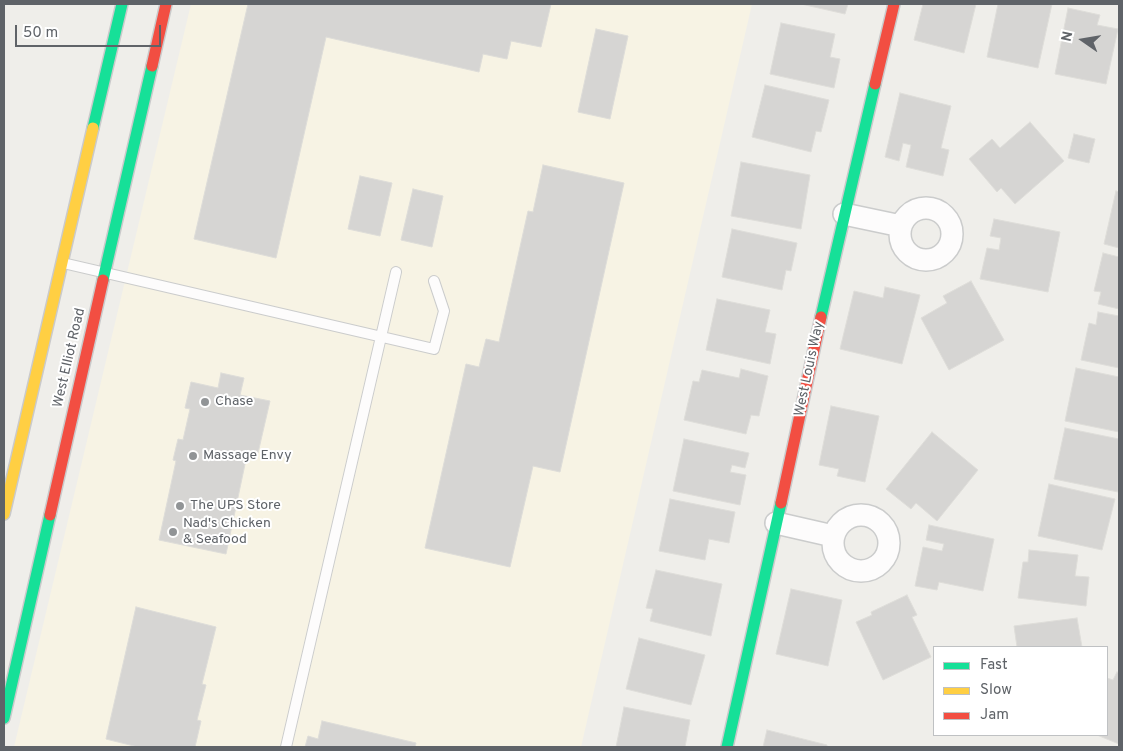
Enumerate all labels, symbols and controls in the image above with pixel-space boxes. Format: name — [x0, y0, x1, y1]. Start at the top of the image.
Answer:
scale bar — [18, 15, 164, 47]
north arrow — [1058, 15, 1108, 65]
text: 50 m — [23, 24, 58, 43]
text: N — [1058, 30, 1077, 43]
street label: West Elliot Road — [50, 307, 90, 409]
street label: West Louis Way — [792, 320, 828, 418]
place label: Chase — [215, 394, 253, 410]
marker: Chase — [199, 396, 211, 408]
place label: Massage Envy — [203, 448, 292, 464]
marker: Massage Envy — [187, 450, 199, 462]
place label: The UPS Store — [190, 498, 281, 514]
marker: The UPS Store — [174, 500, 186, 512]
place label: Nad's Chicken & Seafood — [183, 516, 271, 548]
marker: Nad's Chicken & Seafood — [167, 526, 179, 538]
legend — [933, 646, 1108, 736]
text: Fast — [980, 656, 1008, 675]
text: Slow — [980, 681, 1012, 700]
text: Jam — [980, 706, 1009, 725]

